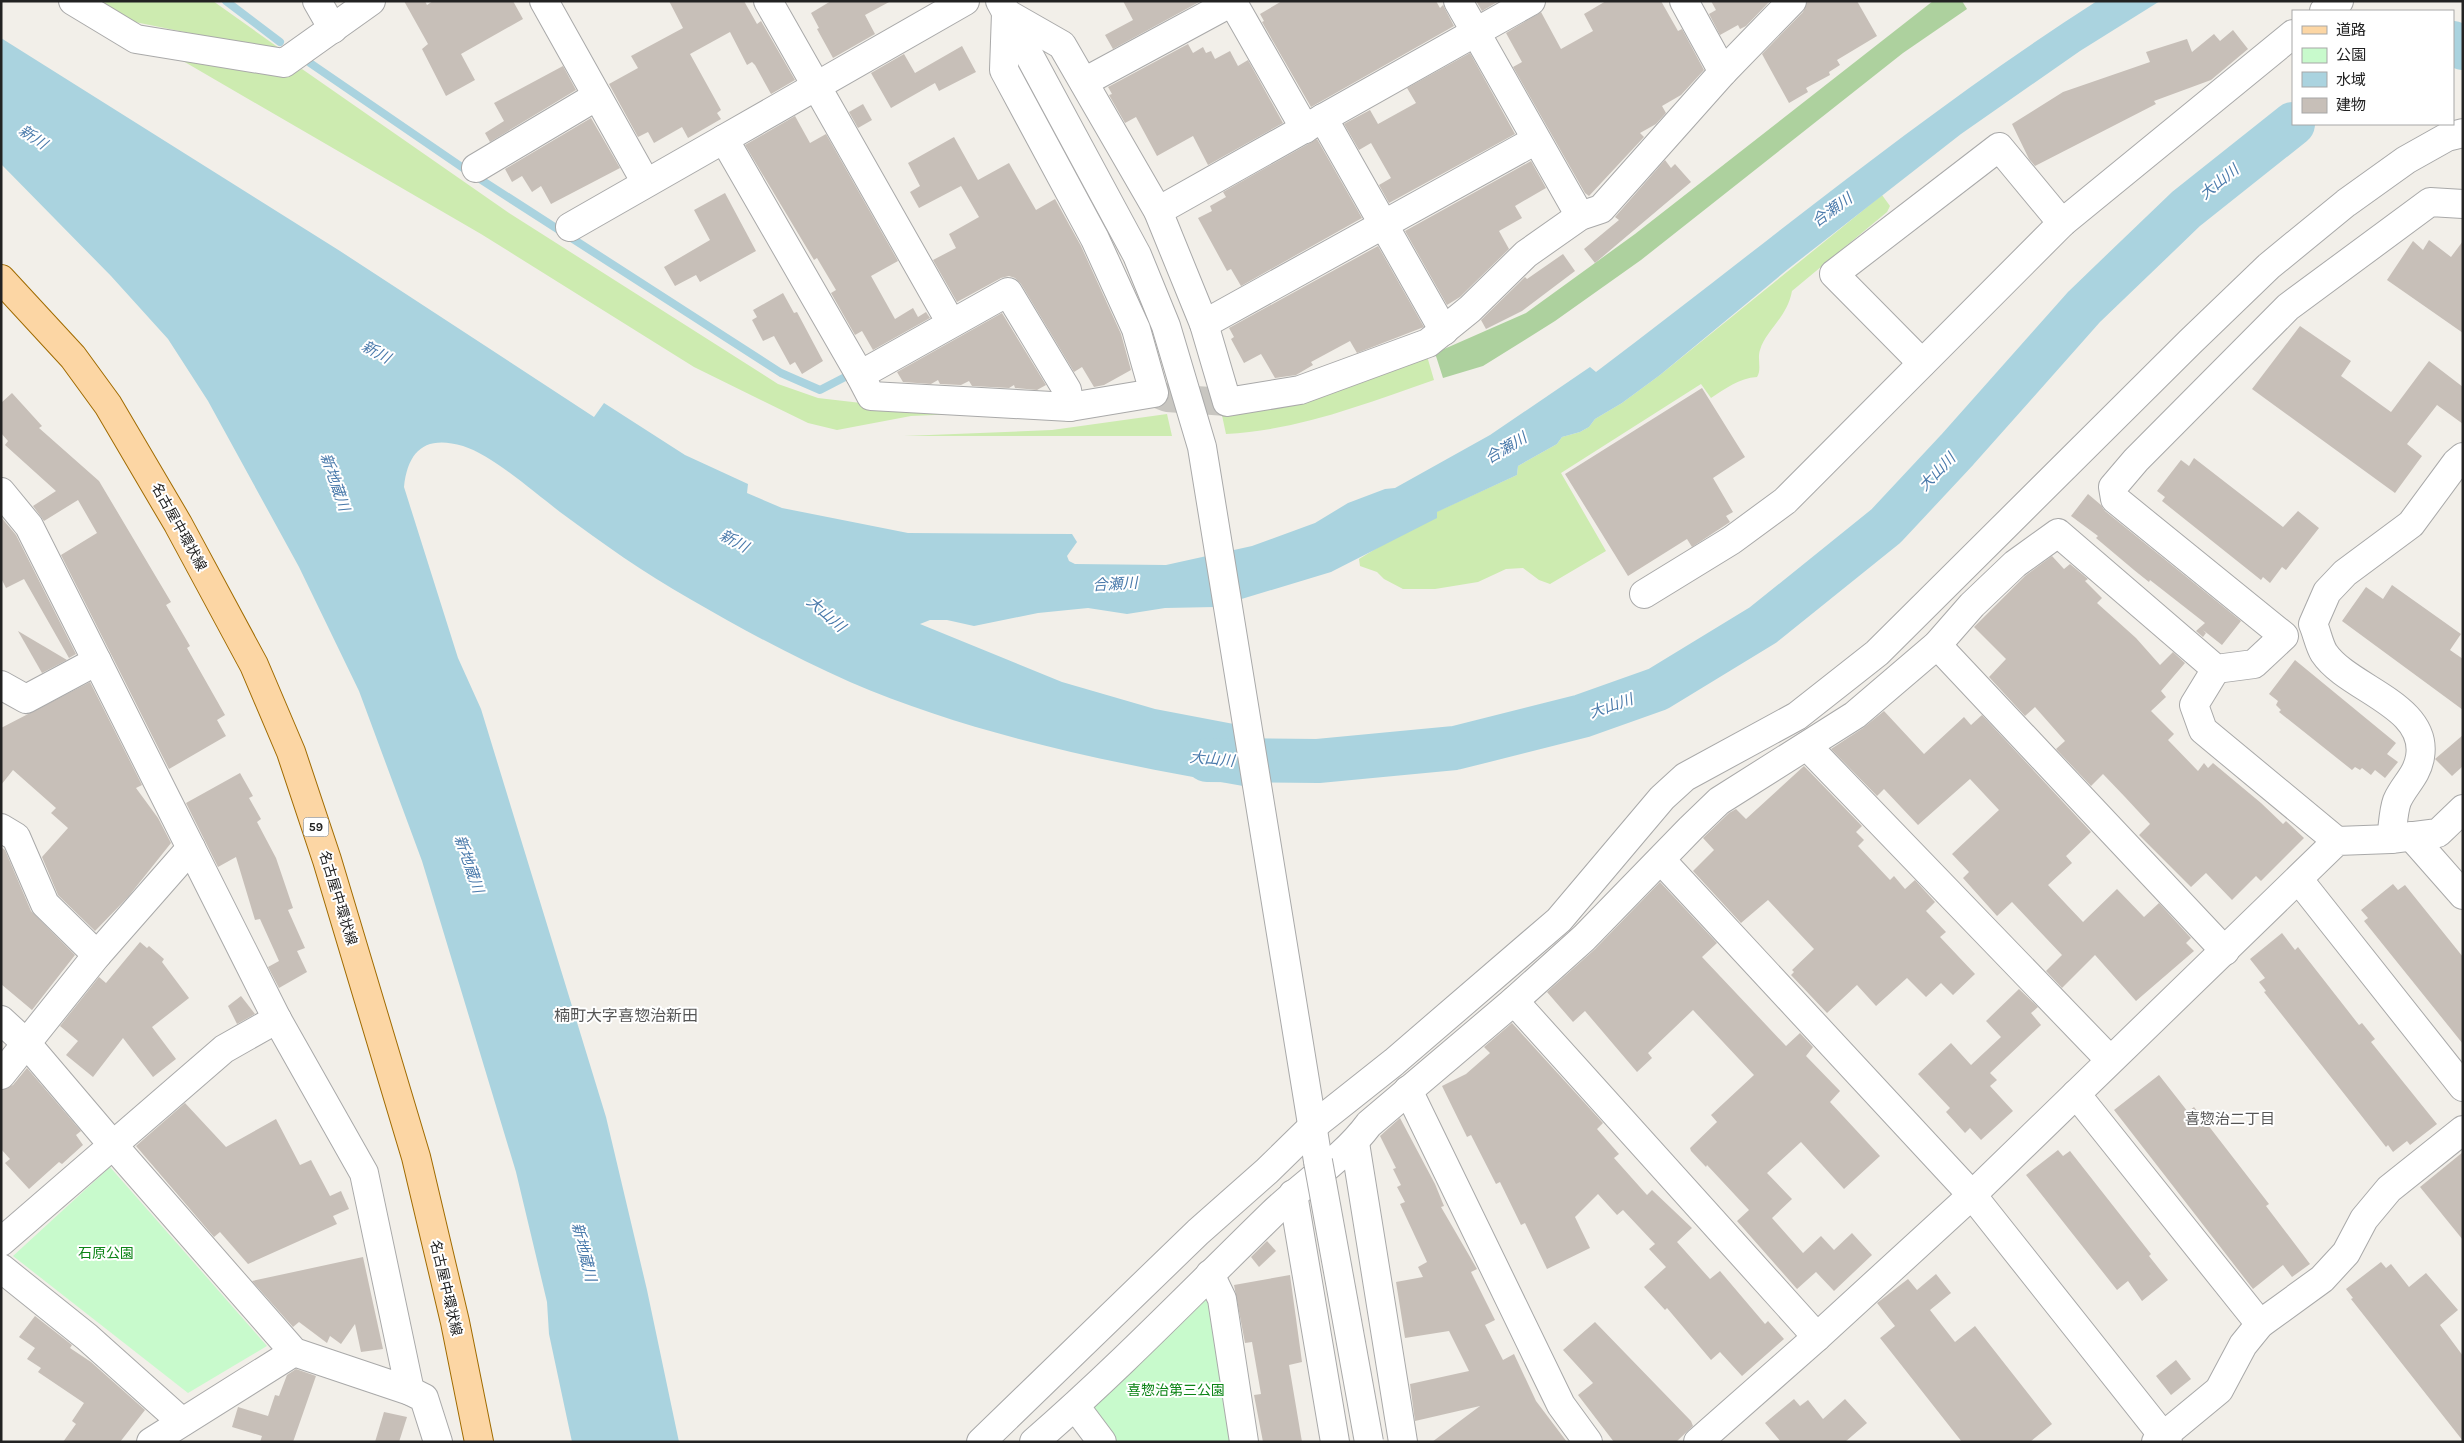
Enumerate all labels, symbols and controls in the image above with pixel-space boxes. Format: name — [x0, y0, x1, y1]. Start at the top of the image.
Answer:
legend — [2292, 10, 2454, 125]
text: 道路 — [2336, 21, 2366, 39]
text: 公園 — [2336, 46, 2366, 64]
text: 水域 — [2336, 71, 2366, 89]
text: 建物 — [2336, 96, 2366, 114]
water label: 新川 — [16, 121, 52, 154]
water label: 大山川 — [2196, 160, 2244, 203]
water label: 合瀬川 — [1809, 188, 1857, 231]
water label: 新川 — [359, 337, 395, 368]
water label: 合瀬川 — [1482, 428, 1532, 467]
water label: 大山川 — [1915, 448, 1960, 494]
water label: 新地蔵川 — [317, 451, 354, 515]
street label: 名古屋中環状線 — [148, 480, 210, 574]
water label: 新川 — [717, 526, 753, 557]
water label: 合瀬川 — [1092, 574, 1140, 594]
water label: 大山川 — [803, 592, 850, 637]
water label: 大山川 — [1587, 690, 1637, 722]
water label: 大山川 — [1189, 748, 1237, 770]
road number: 59 — [304, 818, 328, 836]
water label: 新地蔵川 — [451, 833, 488, 897]
street label: 名古屋中環状線 — [316, 849, 360, 947]
district label: 楠町大字喜惣治新田 — [554, 1006, 698, 1025]
district label: 喜惣治二丁目 — [2185, 1110, 2275, 1128]
water label: 新地蔵川 — [568, 1221, 600, 1285]
street label: 名古屋中環状線 — [427, 1238, 465, 1338]
park label: 石原公園 — [78, 1245, 134, 1262]
park label: 喜惣治第三公園 — [1127, 1382, 1225, 1399]

